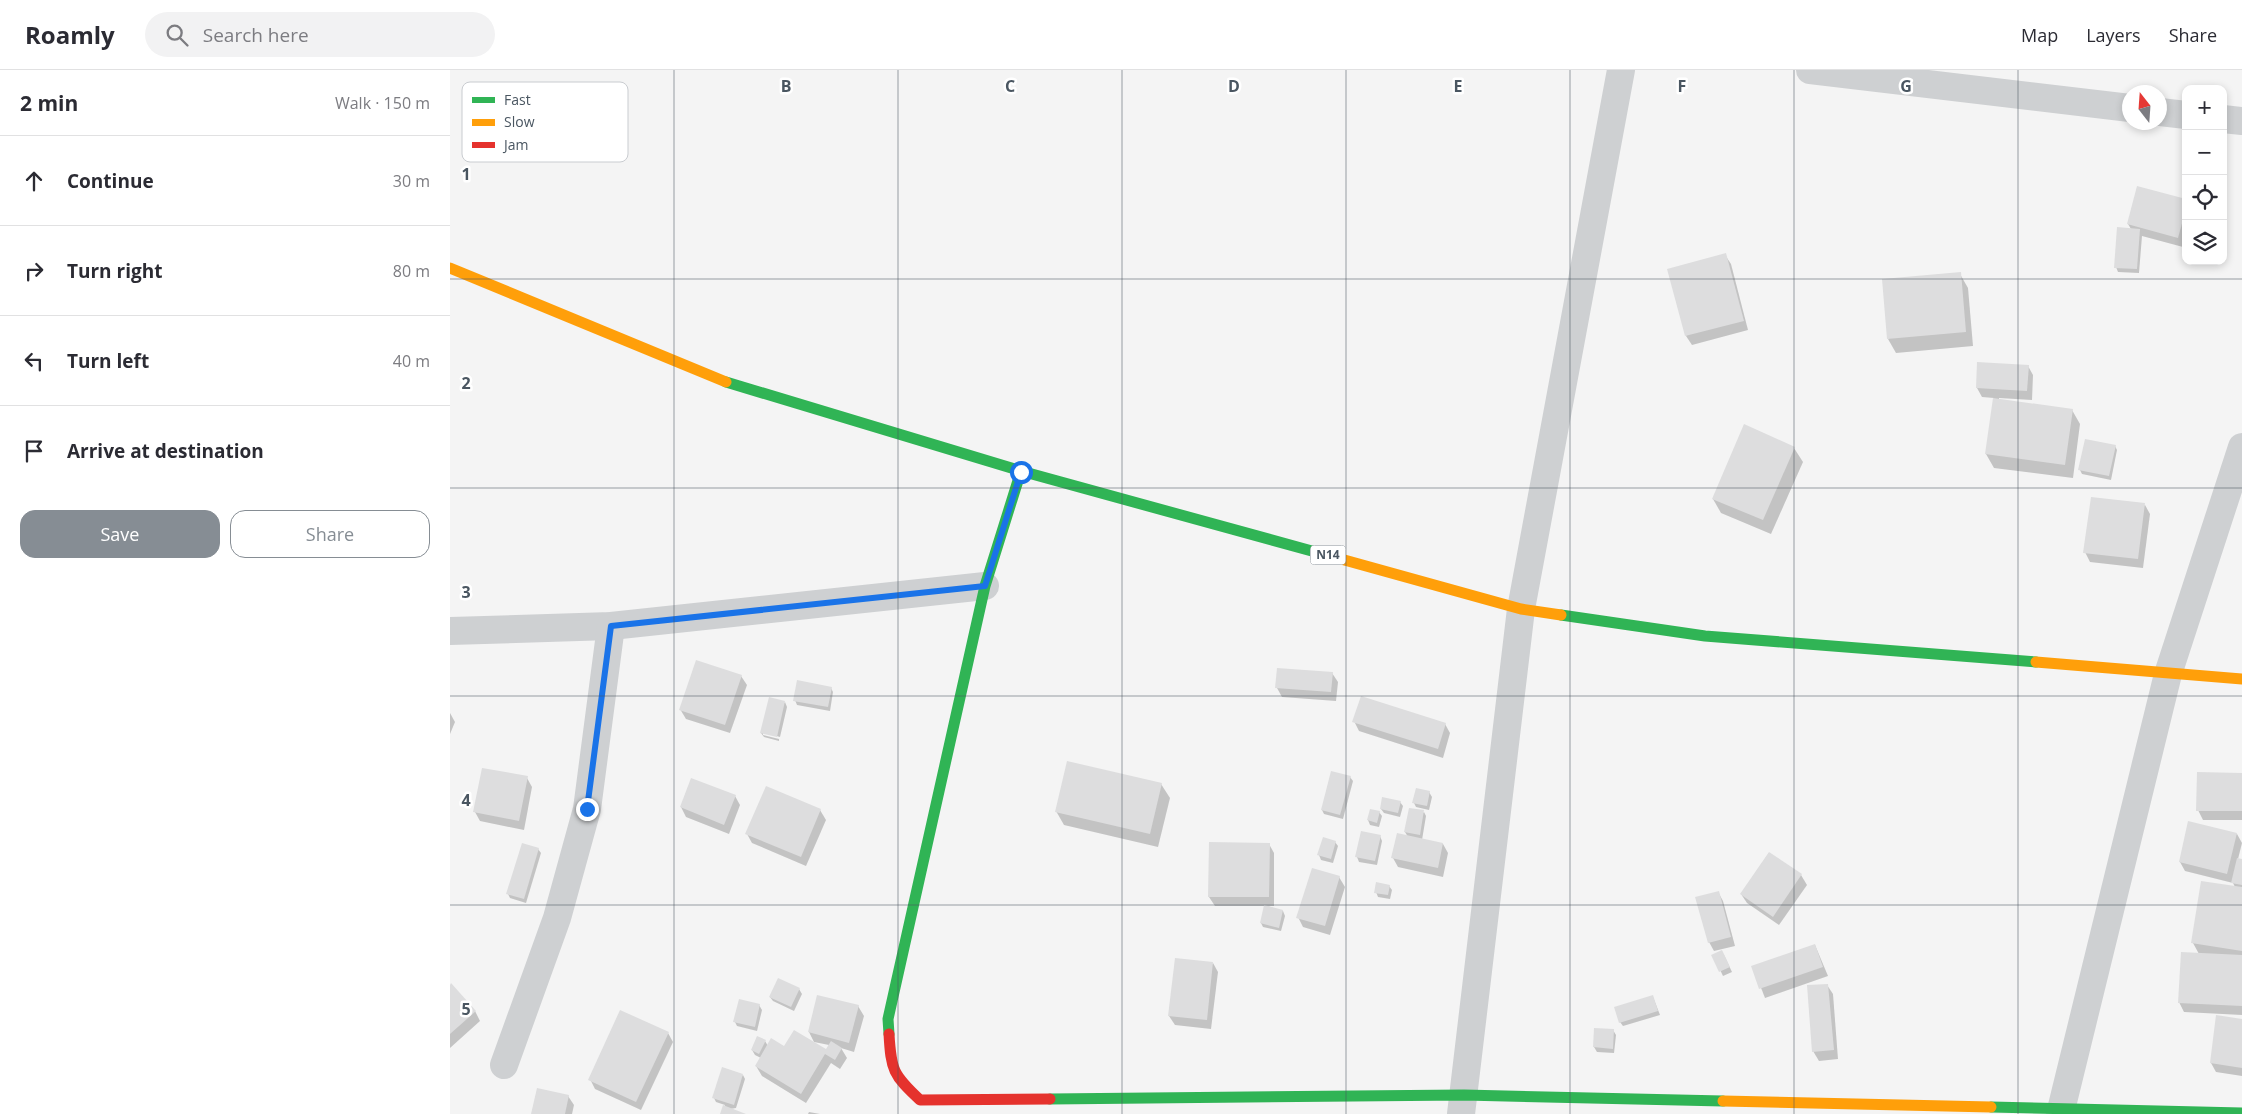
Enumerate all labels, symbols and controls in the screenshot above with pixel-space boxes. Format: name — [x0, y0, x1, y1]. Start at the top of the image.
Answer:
search box — [145, 12, 495, 57]
text: Roamly — [25, 18, 115, 51]
icon: search — [163, 21, 191, 49]
text: Search here — [203, 22, 309, 48]
text: Map — [2021, 23, 2058, 47]
text: Layers — [2086, 23, 2141, 47]
text: Share — [2169, 23, 2217, 47]
text: B — [781, 75, 791, 97]
text: C — [1005, 75, 1015, 97]
text: D — [1228, 75, 1240, 97]
text: E — [1454, 75, 1463, 97]
text: F — [1678, 75, 1686, 97]
text: G — [1900, 75, 1912, 97]
legend — [462, 82, 628, 162]
north arrow — [2122, 85, 2167, 130]
map controls — [2182, 85, 2227, 265]
button: + — [2182, 85, 2227, 130]
text: 2 min — [20, 89, 78, 117]
text: Fast — [504, 90, 531, 109]
text: Walk · 150 m — [335, 92, 430, 114]
text: Slow — [504, 112, 535, 131]
button: − — [2182, 130, 2227, 175]
text: Jam — [502, 135, 529, 154]
text: 1 — [461, 163, 471, 185]
icon: ahead — [20, 167, 48, 195]
text: Continue — [67, 168, 154, 194]
text: 30 m — [393, 170, 430, 192]
button: locate — [2182, 175, 2227, 220]
button: layers — [2182, 220, 2227, 265]
icon: right — [20, 257, 48, 285]
text: Turn right — [67, 258, 162, 284]
text: 80 m — [393, 260, 430, 282]
icon: left — [20, 347, 48, 375]
text: Turn left — [67, 348, 149, 374]
text: 40 m — [393, 350, 430, 372]
text: 2 — [461, 372, 471, 394]
icon: arrive — [20, 437, 48, 465]
text: Arrive at destination — [67, 438, 264, 464]
route start — [1010, 461, 1033, 484]
button: Save — [20, 510, 220, 558]
button: Share — [230, 510, 430, 558]
road number: N14 — [1310, 546, 1346, 564]
text: 3 — [461, 581, 471, 603]
text: 4 — [461, 789, 471, 811]
route end — [576, 798, 599, 821]
text: 5 — [461, 998, 471, 1020]

